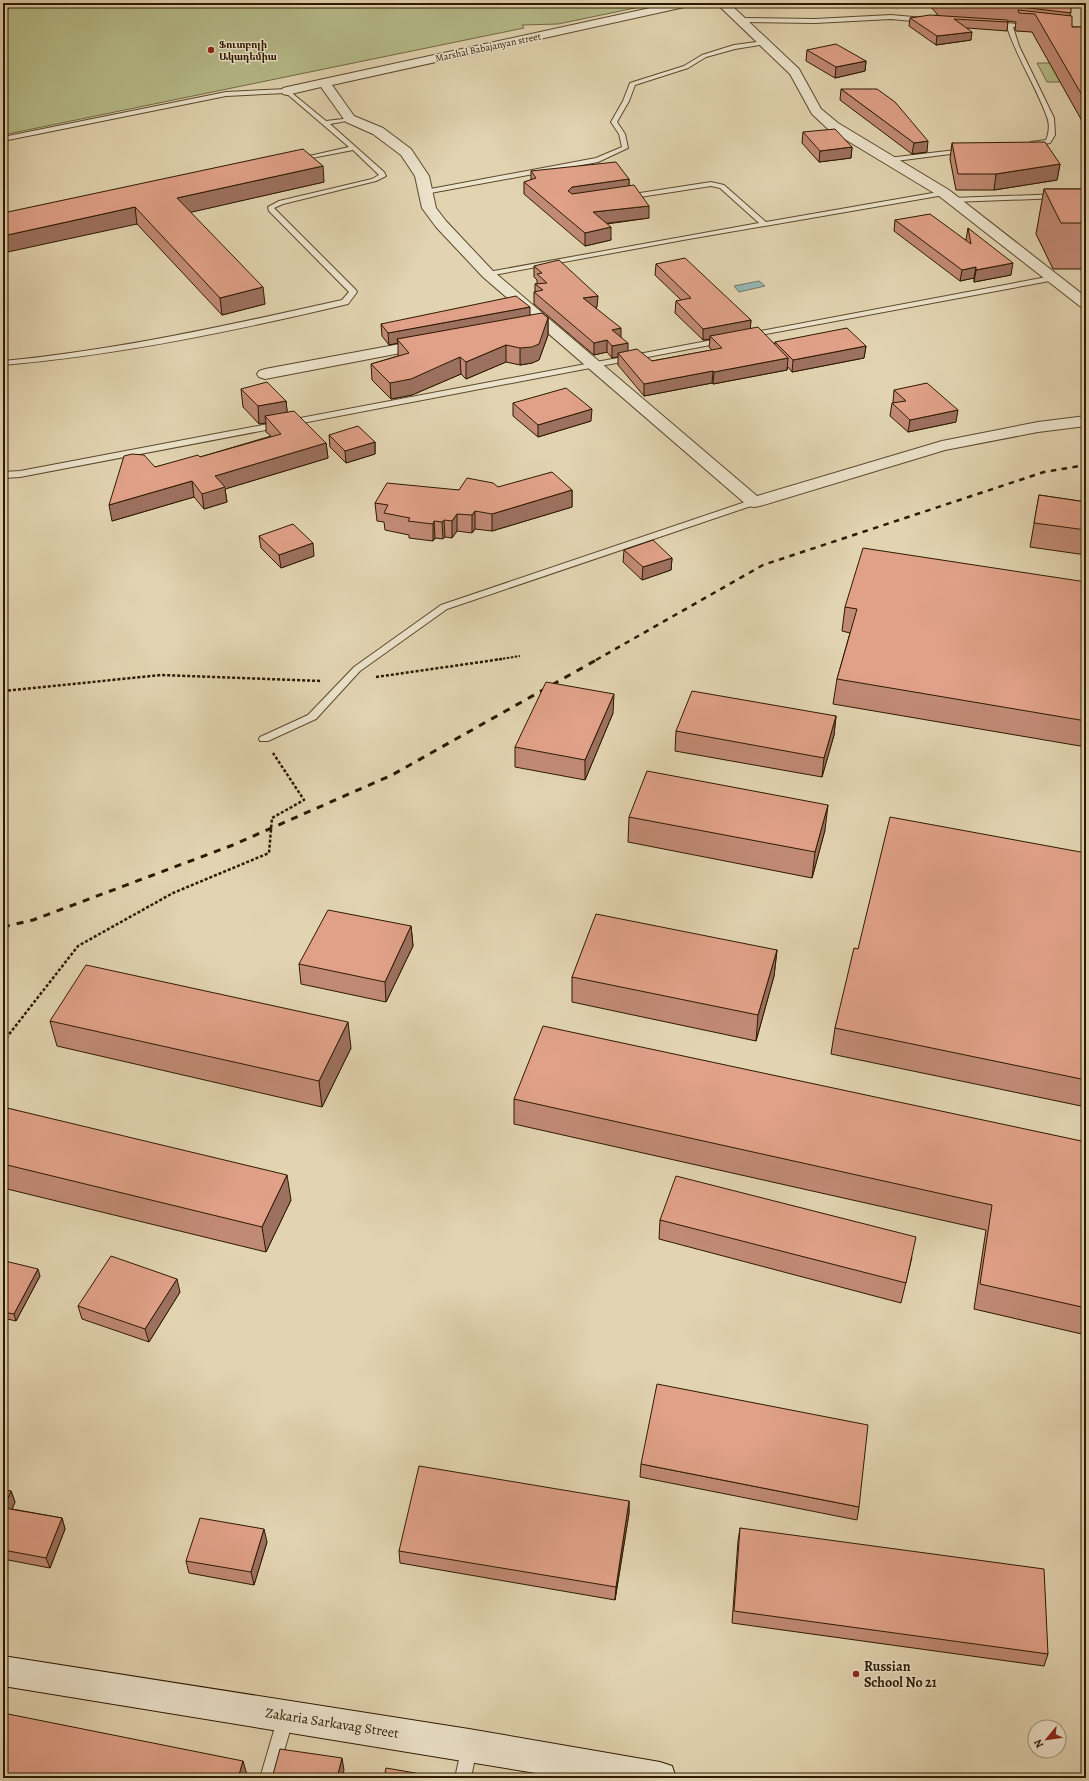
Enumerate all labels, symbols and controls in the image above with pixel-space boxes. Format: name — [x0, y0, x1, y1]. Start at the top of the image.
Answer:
street label: Marshal Babajanyan street — [434, 29, 543, 65]
place label: Ֆուտբոլի Ակադեմիա — [219, 38, 277, 63]
marker: Ֆուտբոլի Ակադեմիա — [206, 45, 216, 55]
place label: Russian School No 21 — [864, 1657, 937, 1692]
marker: Russian School No 21 — [851, 1669, 861, 1679]
street label: Zakaria Sarkavag Street — [264, 1703, 401, 1743]
north arrow — [1027, 1719, 1067, 1759]
text: N — [1030, 1736, 1047, 1751]

